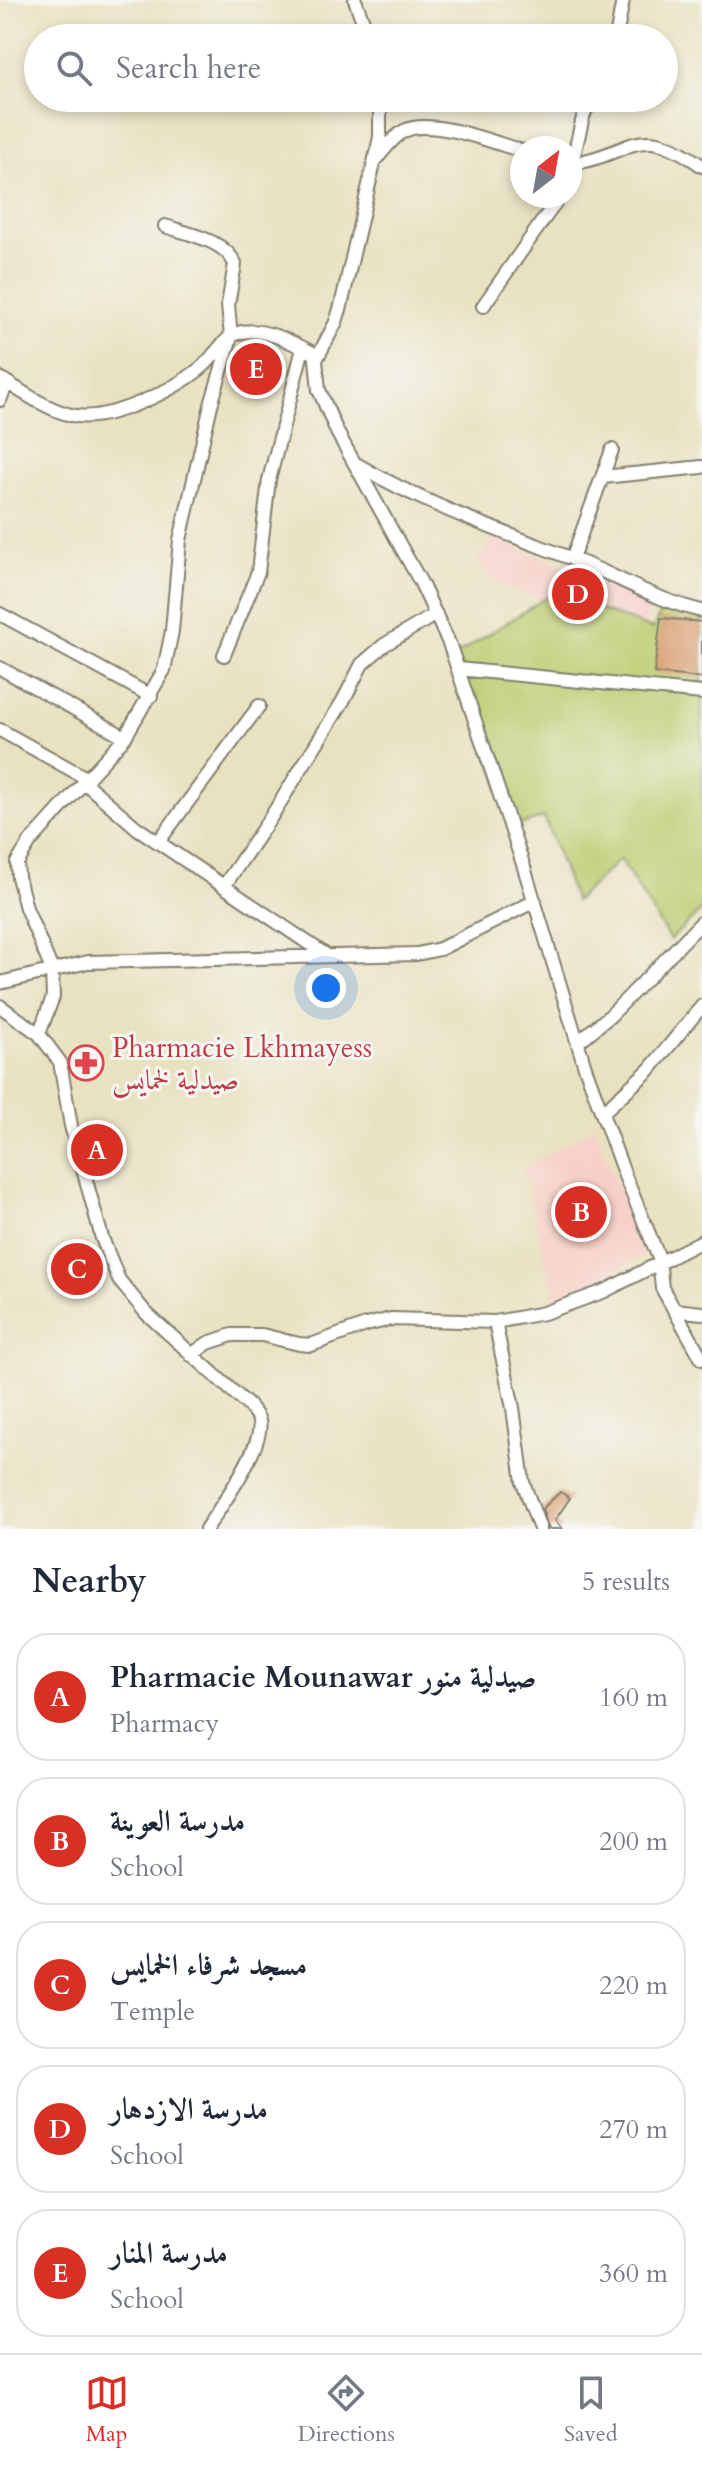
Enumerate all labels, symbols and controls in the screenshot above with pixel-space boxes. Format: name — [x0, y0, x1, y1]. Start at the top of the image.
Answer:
search box — [24, 24, 678, 112]
icon: search — [52, 46, 96, 90]
text: Search here — [116, 48, 261, 89]
north arrow — [510, 136, 582, 208]
pin: E — [230, 339, 282, 399]
pin: D — [552, 564, 604, 624]
your location — [306, 968, 346, 1008]
place label: Pharmacie Lkhmayess صيدلية لخمايس — [112, 1029, 372, 1099]
pharmacy icon: Pharmacie Lkhmayess صيدلية لخمايس — [67, 1044, 105, 1082]
pin: A — [71, 1120, 123, 1180]
pin: B — [555, 1182, 607, 1242]
pin: C — [51, 1239, 103, 1299]
text: Nearby — [32, 1558, 147, 1604]
text: 5 results — [582, 1564, 670, 1599]
text: Pharmacie Mounawar صيدلية منور — [110, 1657, 536, 1698]
text: A — [50, 1680, 70, 1715]
text: 160 m — [599, 1680, 668, 1715]
text: Pharmacy — [110, 1706, 219, 1741]
text: مدرسة العوينة — [110, 1801, 245, 1842]
text: B — [51, 1824, 69, 1859]
text: 200 m — [599, 1824, 668, 1859]
text: School — [110, 1850, 184, 1885]
text: مسجد شرفاء الخمايس — [110, 1945, 307, 1986]
text: C — [50, 1968, 70, 2003]
text: 220 m — [599, 1968, 668, 2003]
text: Temple — [110, 1994, 195, 2029]
text: مدرسة الازدهار — [110, 2089, 268, 2130]
text: D — [49, 2112, 71, 2147]
text: 270 m — [599, 2112, 668, 2147]
text: School — [110, 2138, 184, 2173]
text: مدرسة المنار — [110, 2233, 228, 2274]
text: E — [52, 2256, 68, 2291]
text: 360 m — [599, 2256, 668, 2291]
text: School — [110, 2282, 184, 2317]
tab: Map — [85, 2371, 129, 2449]
tab: Directions — [298, 2371, 395, 2449]
tab: Saved — [564, 2371, 617, 2449]

